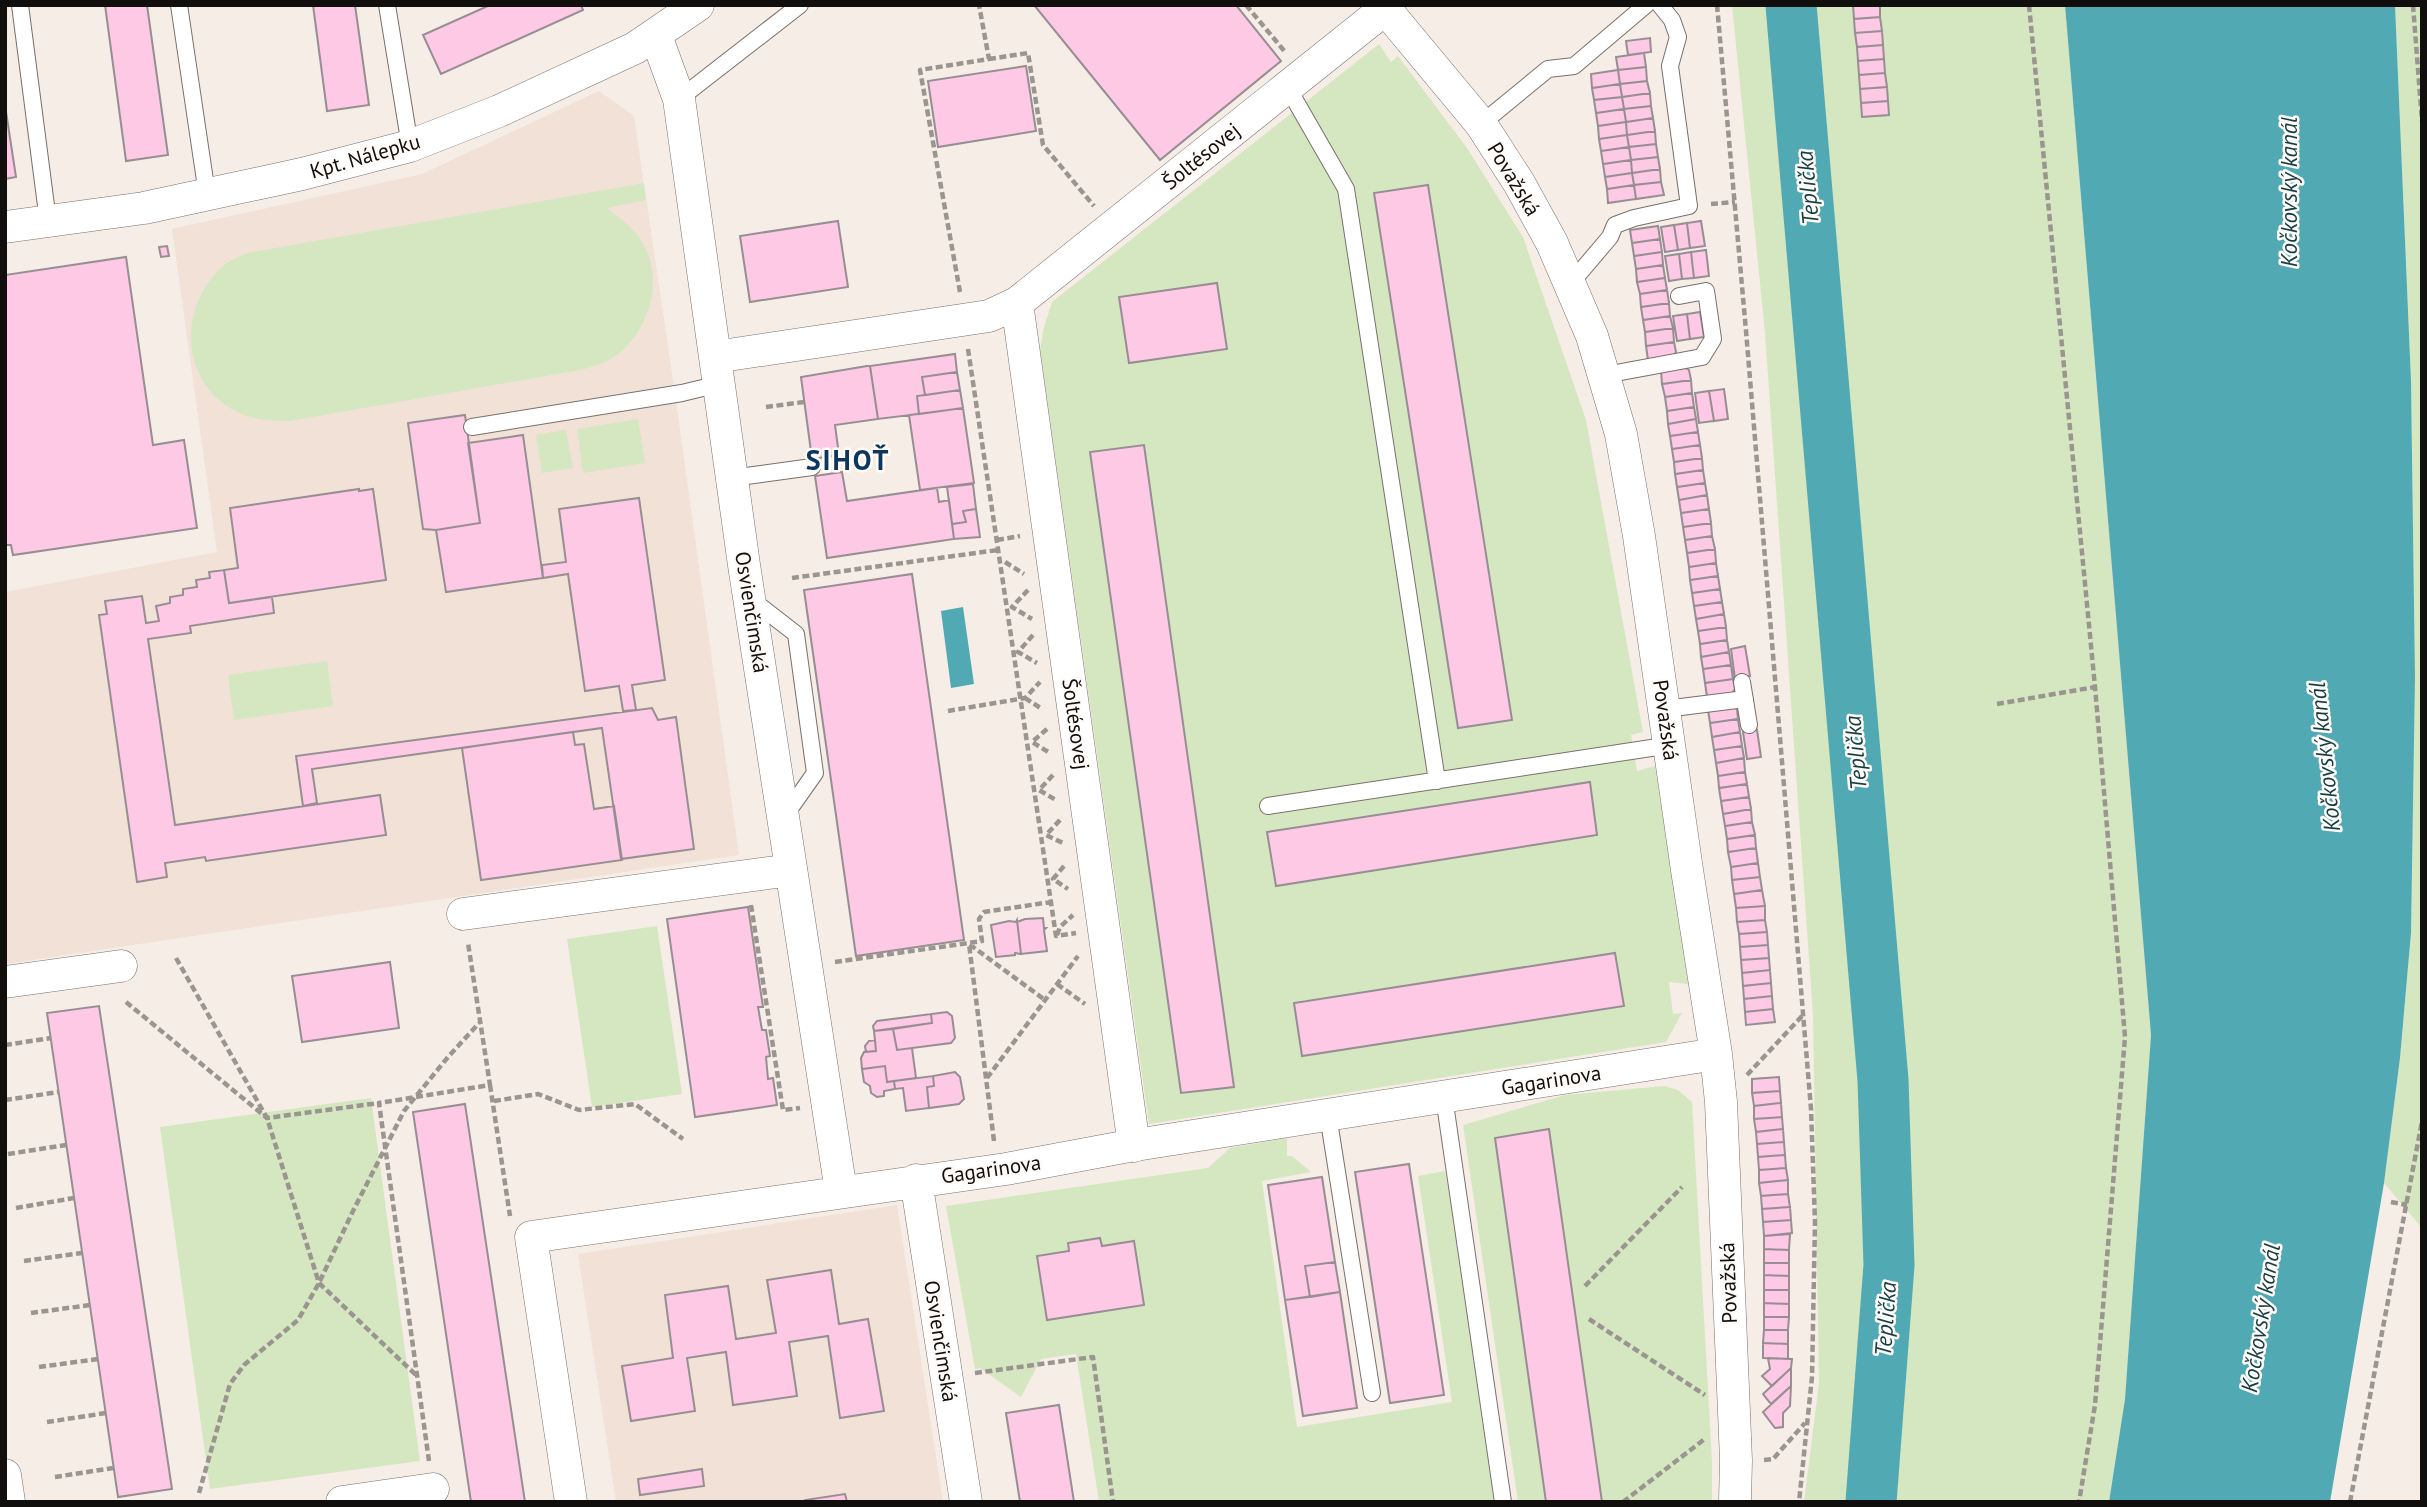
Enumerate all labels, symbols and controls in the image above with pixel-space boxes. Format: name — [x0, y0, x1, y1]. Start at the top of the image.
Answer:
street label: Šoltésovej — [1157, 117, 1245, 195]
water label: Kočkovský kanál — [2274, 117, 2303, 267]
street label: Kpt. Nálepku — [307, 127, 423, 185]
street label: Považská — [1482, 137, 1546, 221]
water label: Teplička — [1789, 149, 1825, 227]
district label: SIHOŤ — [806, 441, 890, 478]
street label: Osvienčimská — [729, 549, 775, 675]
street label: Šoltésovej — [1056, 677, 1096, 771]
street label: Považská — [1647, 678, 1685, 762]
water label: Kočkovský kanál — [2302, 681, 2346, 833]
water label: Teplička — [1837, 714, 1873, 792]
street label: Gagarinova — [1499, 1059, 1603, 1101]
street label: Gagarinova — [939, 1149, 1043, 1189]
street label: Považská — [1713, 1242, 1743, 1324]
water label: Kočkovský kanál — [2234, 1242, 2286, 1394]
street label: Osvienčimská — [918, 1278, 964, 1404]
water label: Teplička — [1868, 1281, 1902, 1357]

